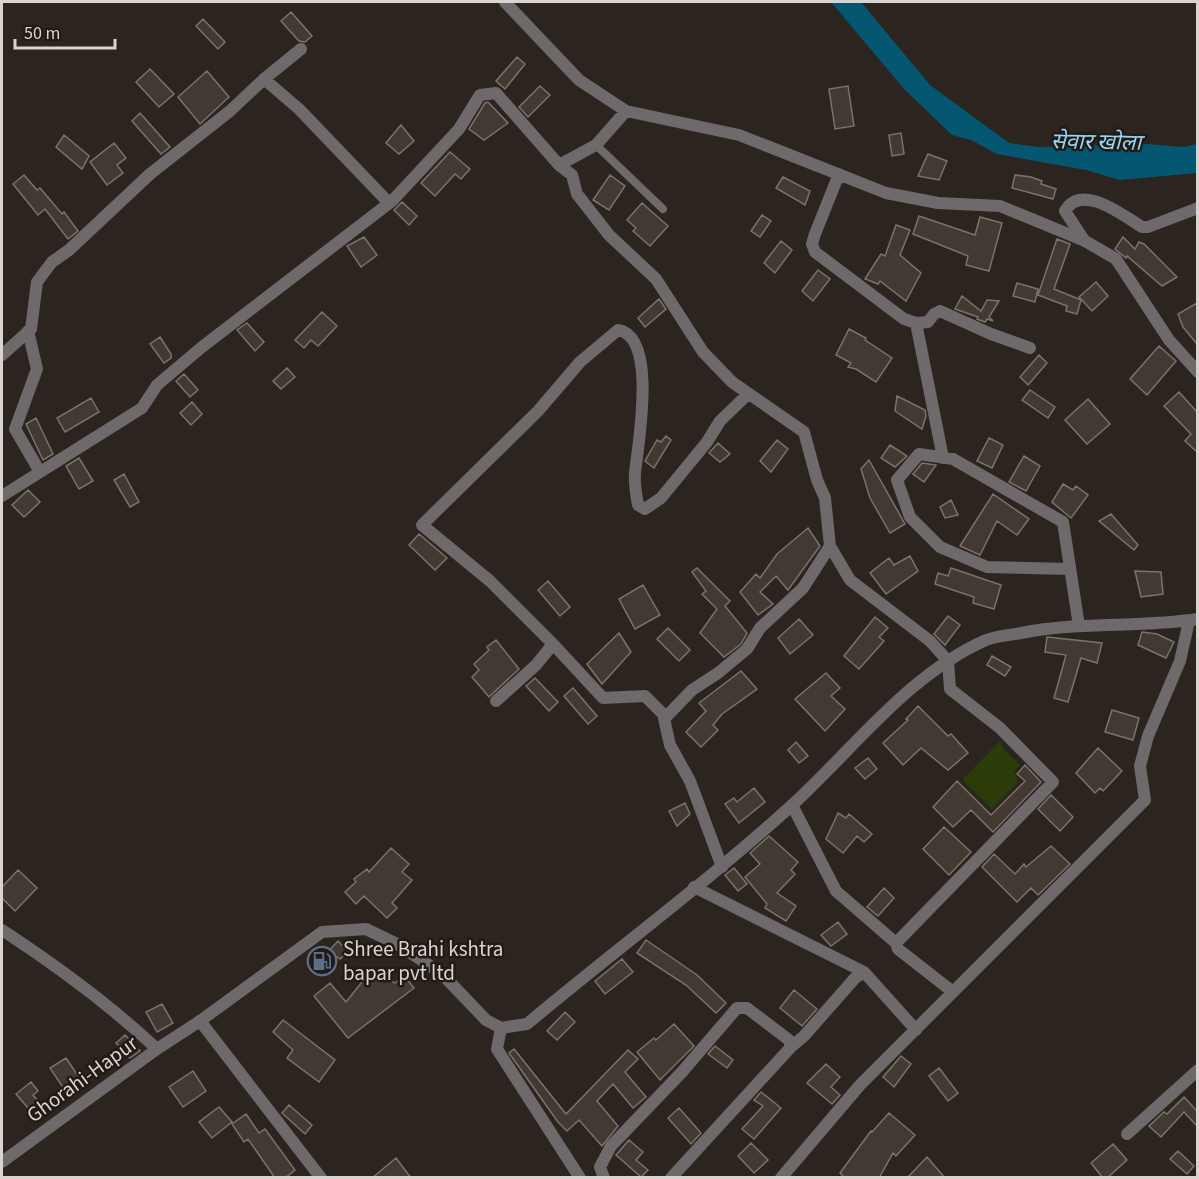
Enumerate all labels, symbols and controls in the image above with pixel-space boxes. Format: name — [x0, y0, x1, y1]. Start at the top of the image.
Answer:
scale bar — [15, 12, 116, 50]
text: 50 m — [24, 21, 60, 46]
water label: सेवार खोला — [1050, 125, 1146, 159]
place label: Shree Brahi kshtra bapar pvt ltd — [343, 934, 503, 988]
fuel station icon: Shree Brahi kshtra bapar pvt ltd — [306, 945, 338, 977]
street label: Ghorahi-Hapur — [20, 1028, 144, 1130]

